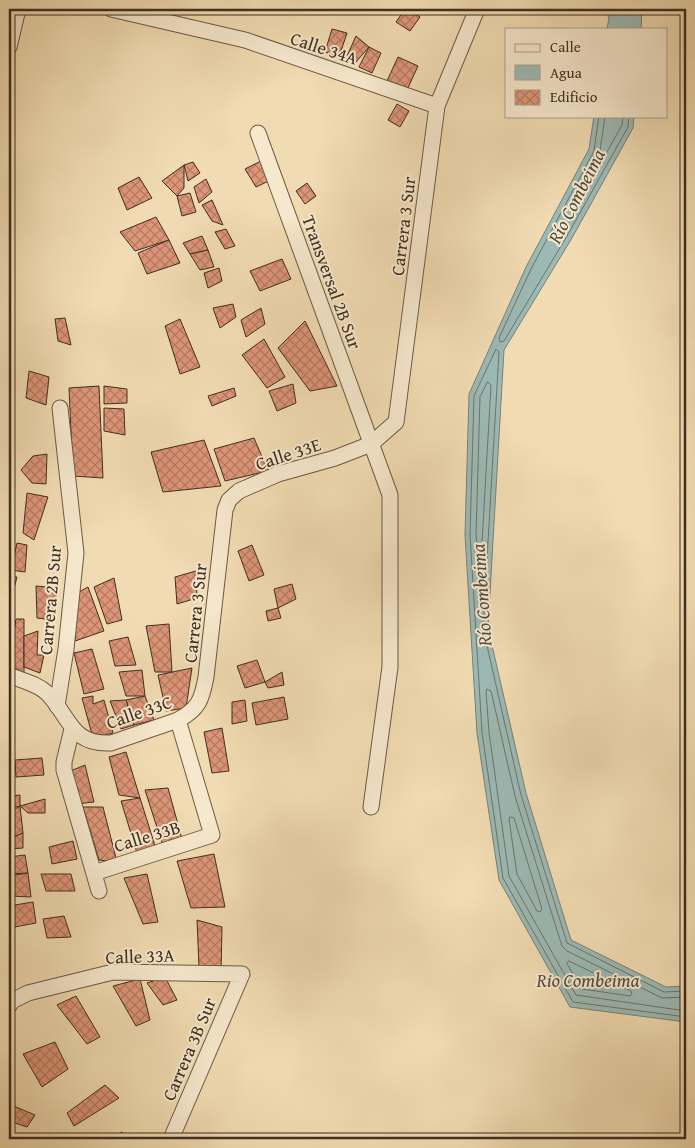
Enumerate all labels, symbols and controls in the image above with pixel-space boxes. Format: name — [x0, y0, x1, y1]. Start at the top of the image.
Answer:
street label: Calle 34A — [287, 24, 361, 72]
legend — [505, 28, 668, 118]
text: Calle — [550, 36, 581, 57]
text: Agua — [550, 62, 582, 83]
text: Edificio — [550, 86, 598, 107]
water label: Río Combeima — [540, 144, 612, 249]
street label: Carrera 3 Sur — [384, 174, 423, 277]
street label: Transversal 2B Sur — [295, 211, 369, 353]
street label: Calle 33E — [252, 431, 324, 477]
water label: Río Combeima — [463, 542, 499, 648]
street label: Carrera 2B Sur — [32, 544, 68, 656]
street label: Carrera 3 Sur — [176, 561, 214, 664]
street label: Calle 33C — [102, 688, 176, 736]
street label: Calle 33B — [110, 813, 184, 859]
street label: Calle 33A — [105, 941, 175, 971]
water label: Rio Combeima — [536, 966, 640, 994]
street label: Carrera 3B Sur — [155, 993, 223, 1105]

